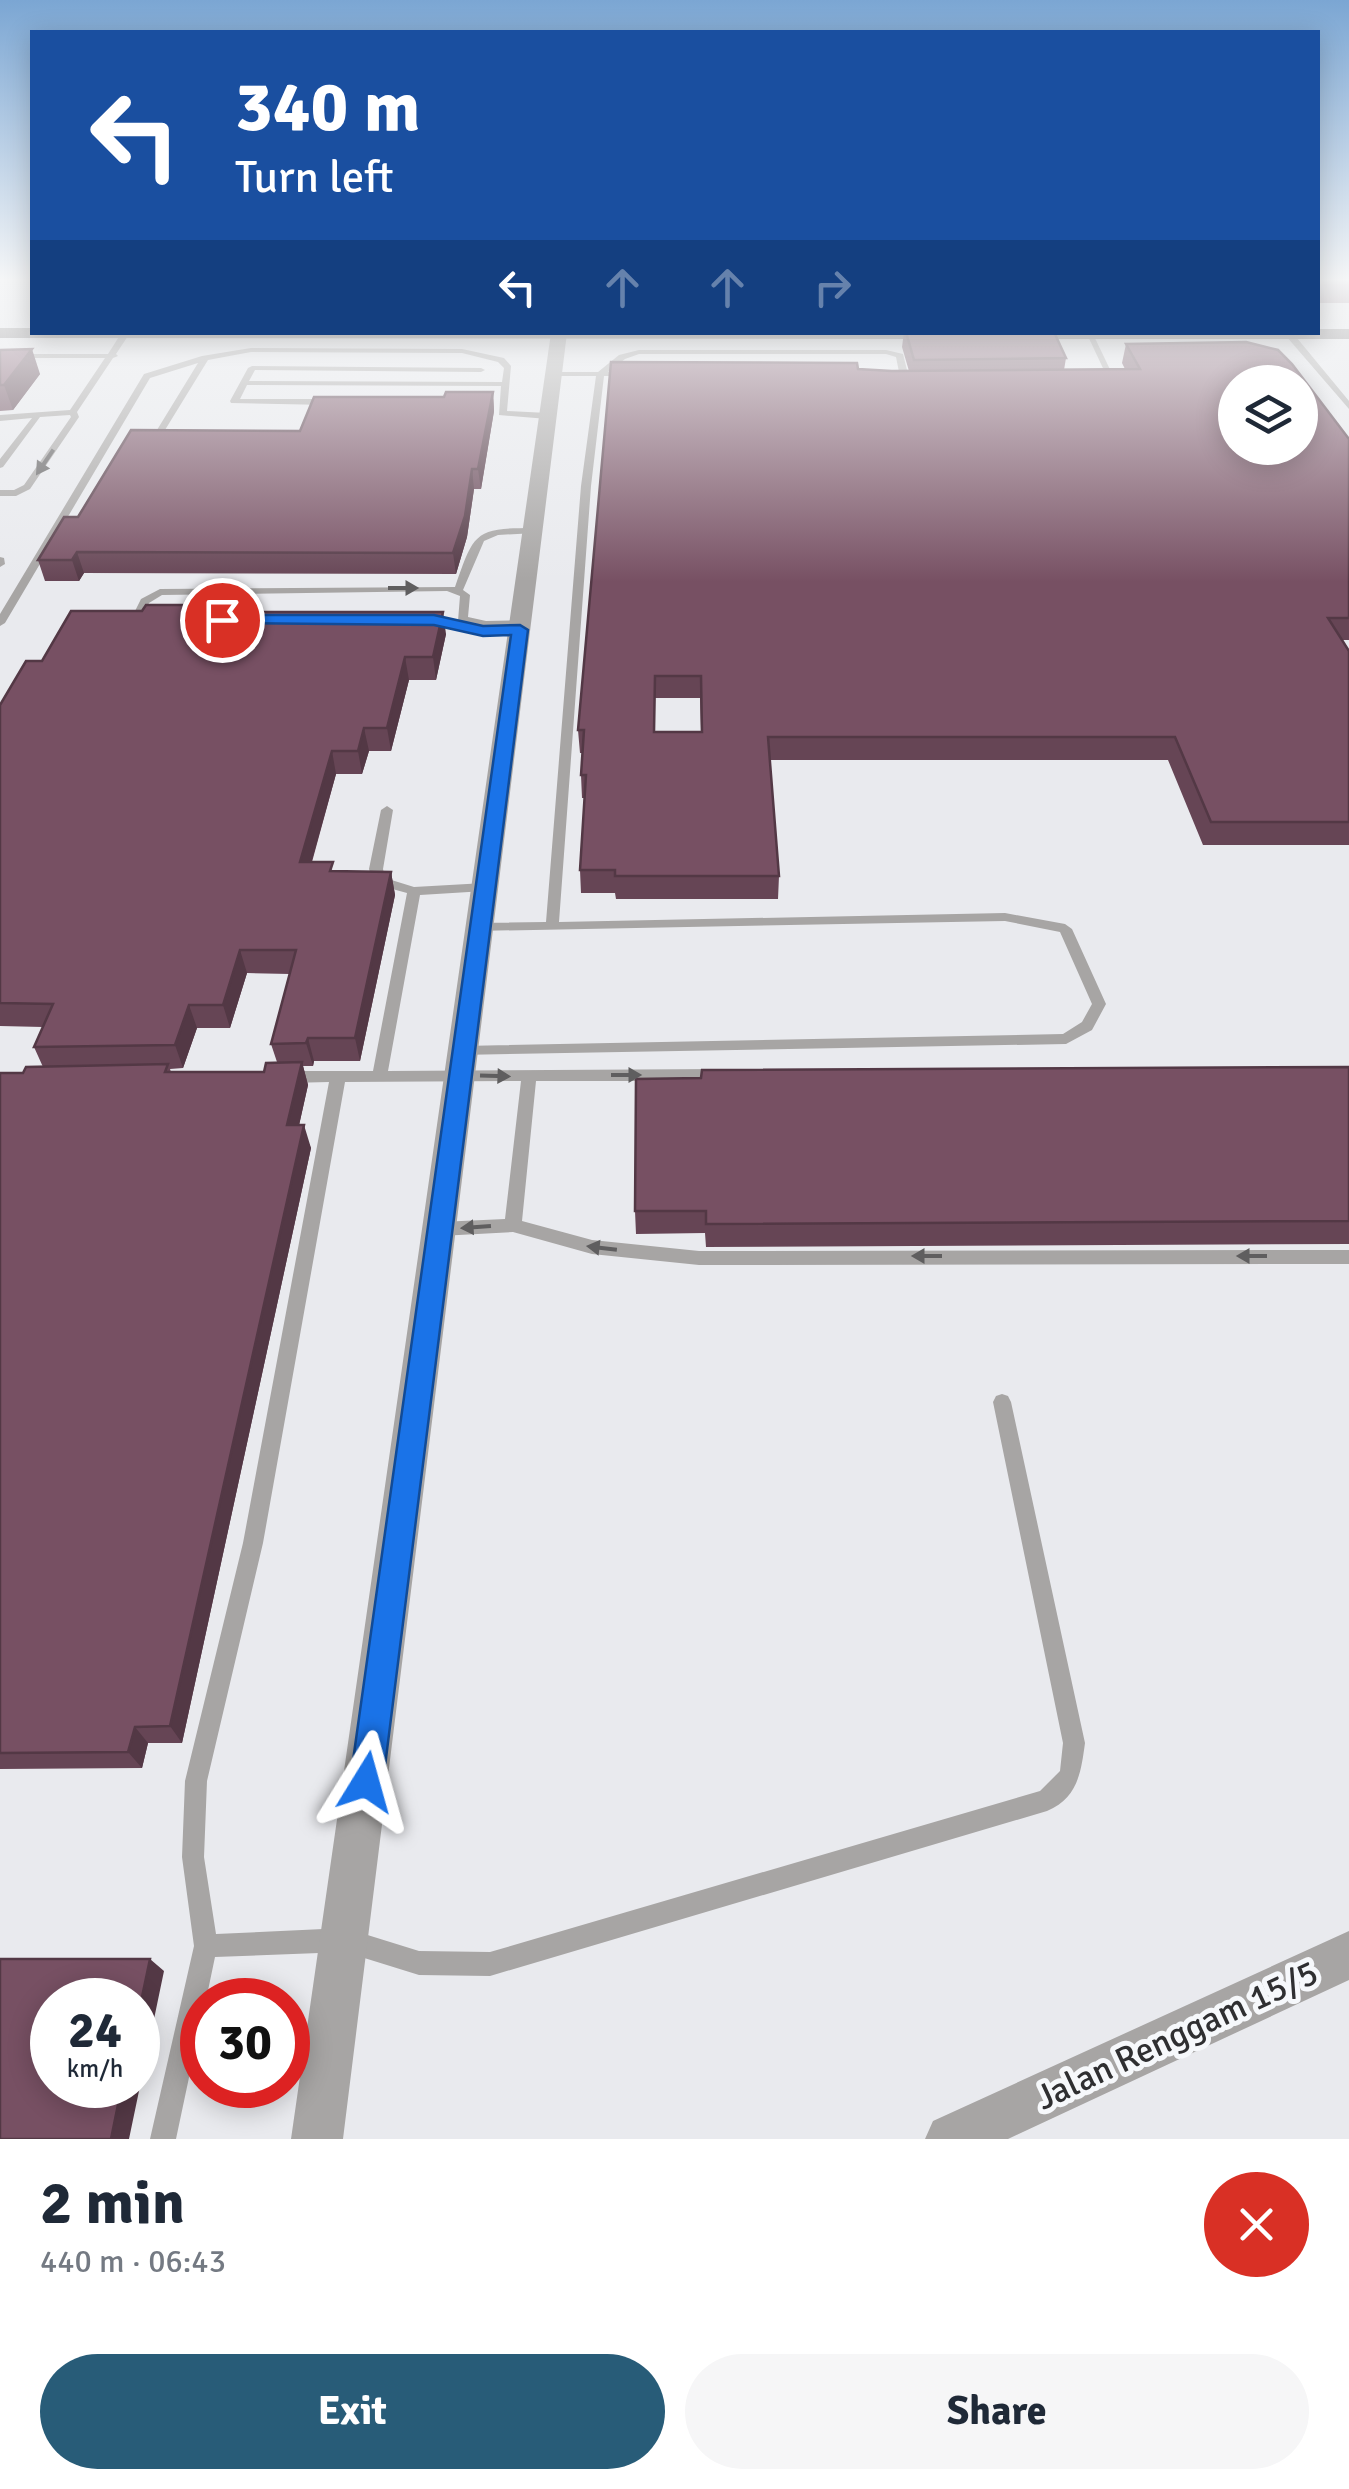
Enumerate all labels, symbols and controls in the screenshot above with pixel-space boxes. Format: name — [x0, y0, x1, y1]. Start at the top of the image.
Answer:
text: 340 m — [235, 64, 420, 150]
icon: left — [70, 70, 200, 200]
text: Turn left — [235, 150, 394, 205]
icon: left — [490, 260, 545, 315]
icon: ahead — [595, 260, 650, 315]
icon: ahead — [700, 260, 755, 315]
icon: right — [805, 260, 860, 315]
map controls — [1218, 365, 1318, 465]
button: layers — [1218, 365, 1318, 465]
one-way arrow — [36, 448, 55, 475]
pin — [180, 578, 265, 663]
one-way arrow — [388, 580, 420, 596]
icon: arrive — [195, 593, 250, 648]
one-way arrow — [611, 1067, 643, 1083]
one-way arrow — [479, 1069, 511, 1085]
one-way arrow — [460, 1219, 492, 1235]
one-way arrow — [586, 1239, 617, 1255]
one-way arrow — [910, 1248, 942, 1264]
one-way arrow — [1235, 1248, 1267, 1264]
position arrow — [314, 1730, 418, 1834]
street label: Jalan Renggam 15/5 — [1029, 1951, 1325, 2119]
speed limit sign: 30 — [180, 1978, 310, 2108]
text: 24 — [68, 2000, 122, 2062]
text: km/h — [67, 2053, 123, 2084]
text: 2 min — [40, 2167, 185, 2241]
button: close — [1204, 2172, 1309, 2277]
text: 440 m · 06:43 — [40, 2242, 226, 2281]
button: Exit — [40, 2354, 665, 2469]
button: Share — [685, 2354, 1309, 2469]

